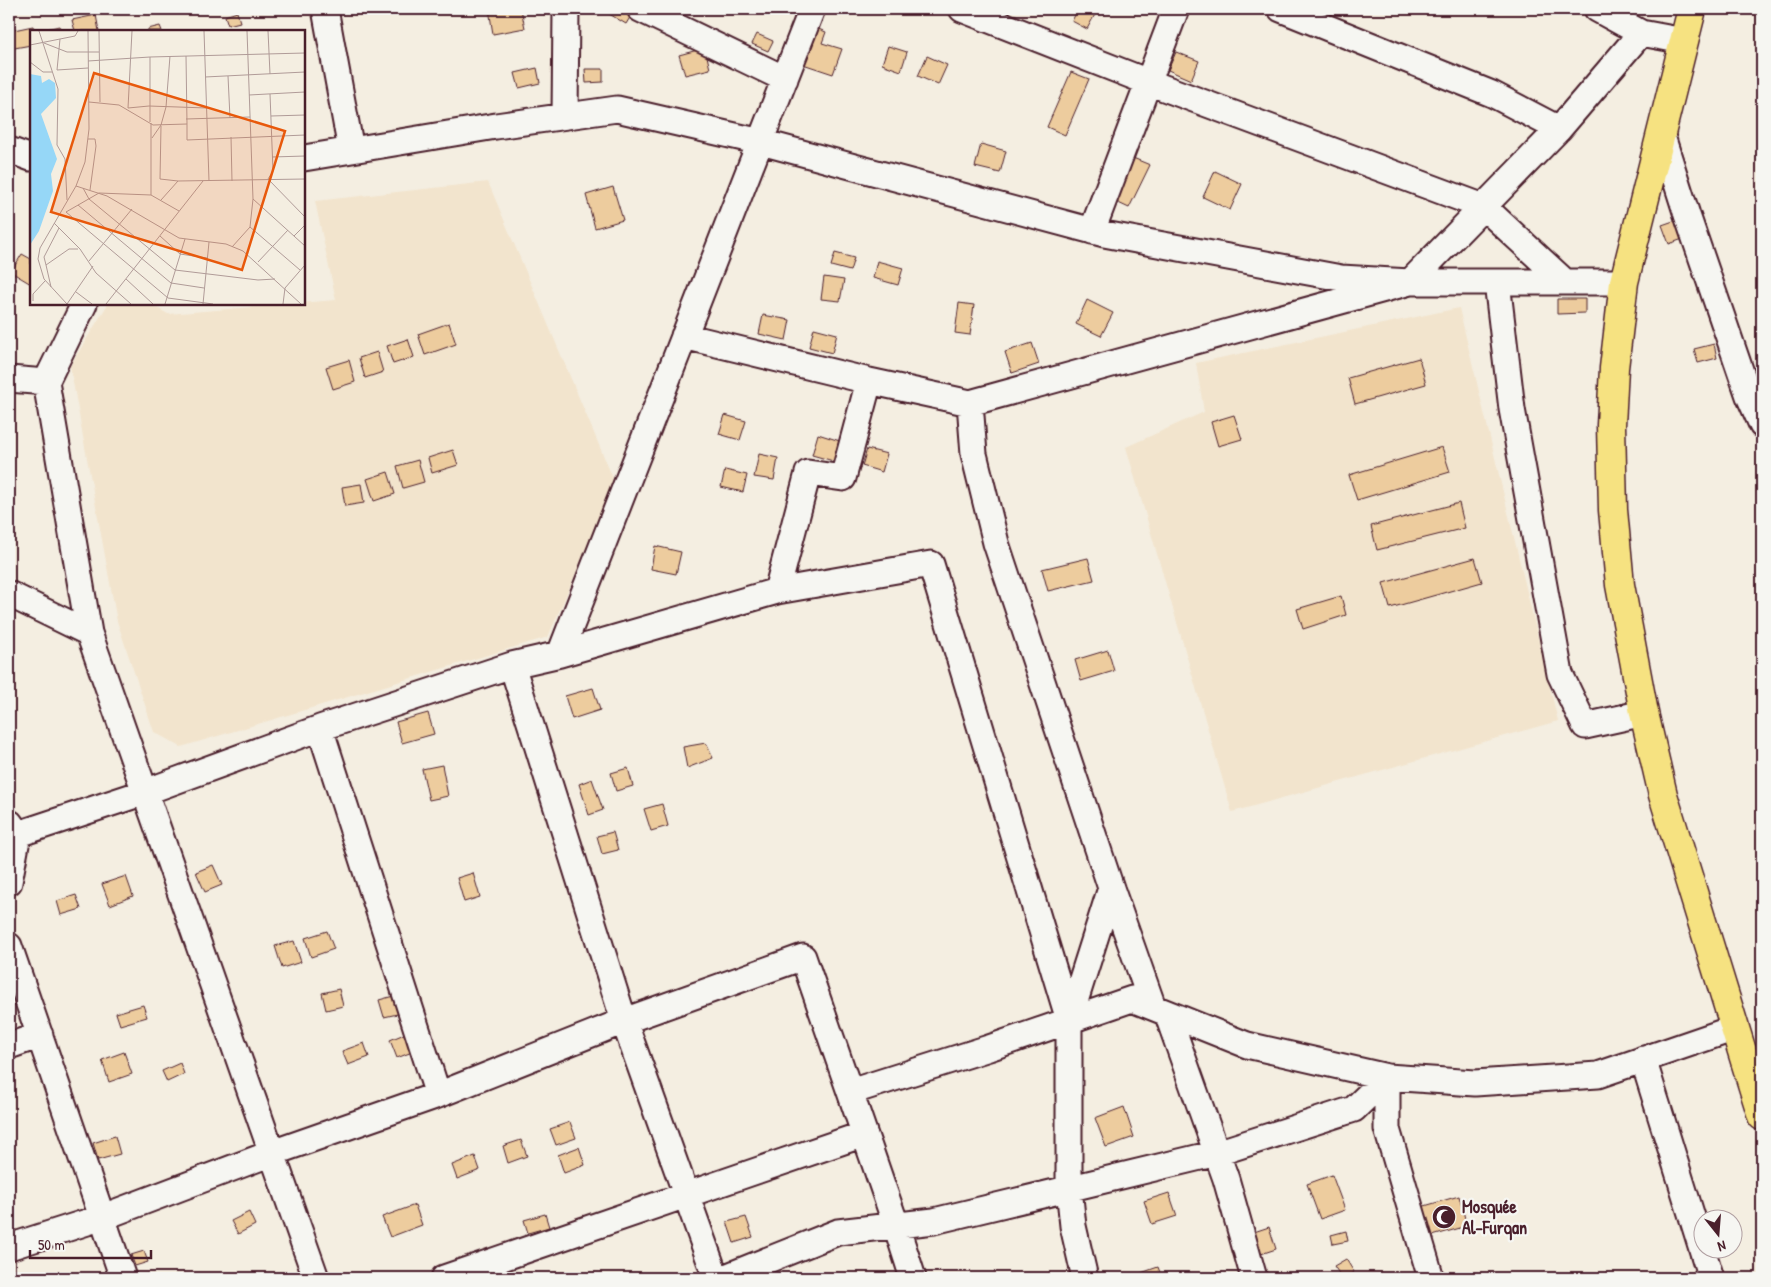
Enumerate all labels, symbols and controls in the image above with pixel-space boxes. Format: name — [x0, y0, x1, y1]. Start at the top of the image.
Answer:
inset map — [30, 30, 305, 305]
place label: Mosquée Al-Furqan — [1462, 1194, 1527, 1241]
mosque icon: Mosquée Al-Furqan — [1431, 1204, 1457, 1230]
north arrow — [1694, 1210, 1744, 1260]
scale bar — [30, 1227, 151, 1259]
text: 50 m — [38, 1234, 65, 1255]
text: N — [1715, 1237, 1728, 1257]

